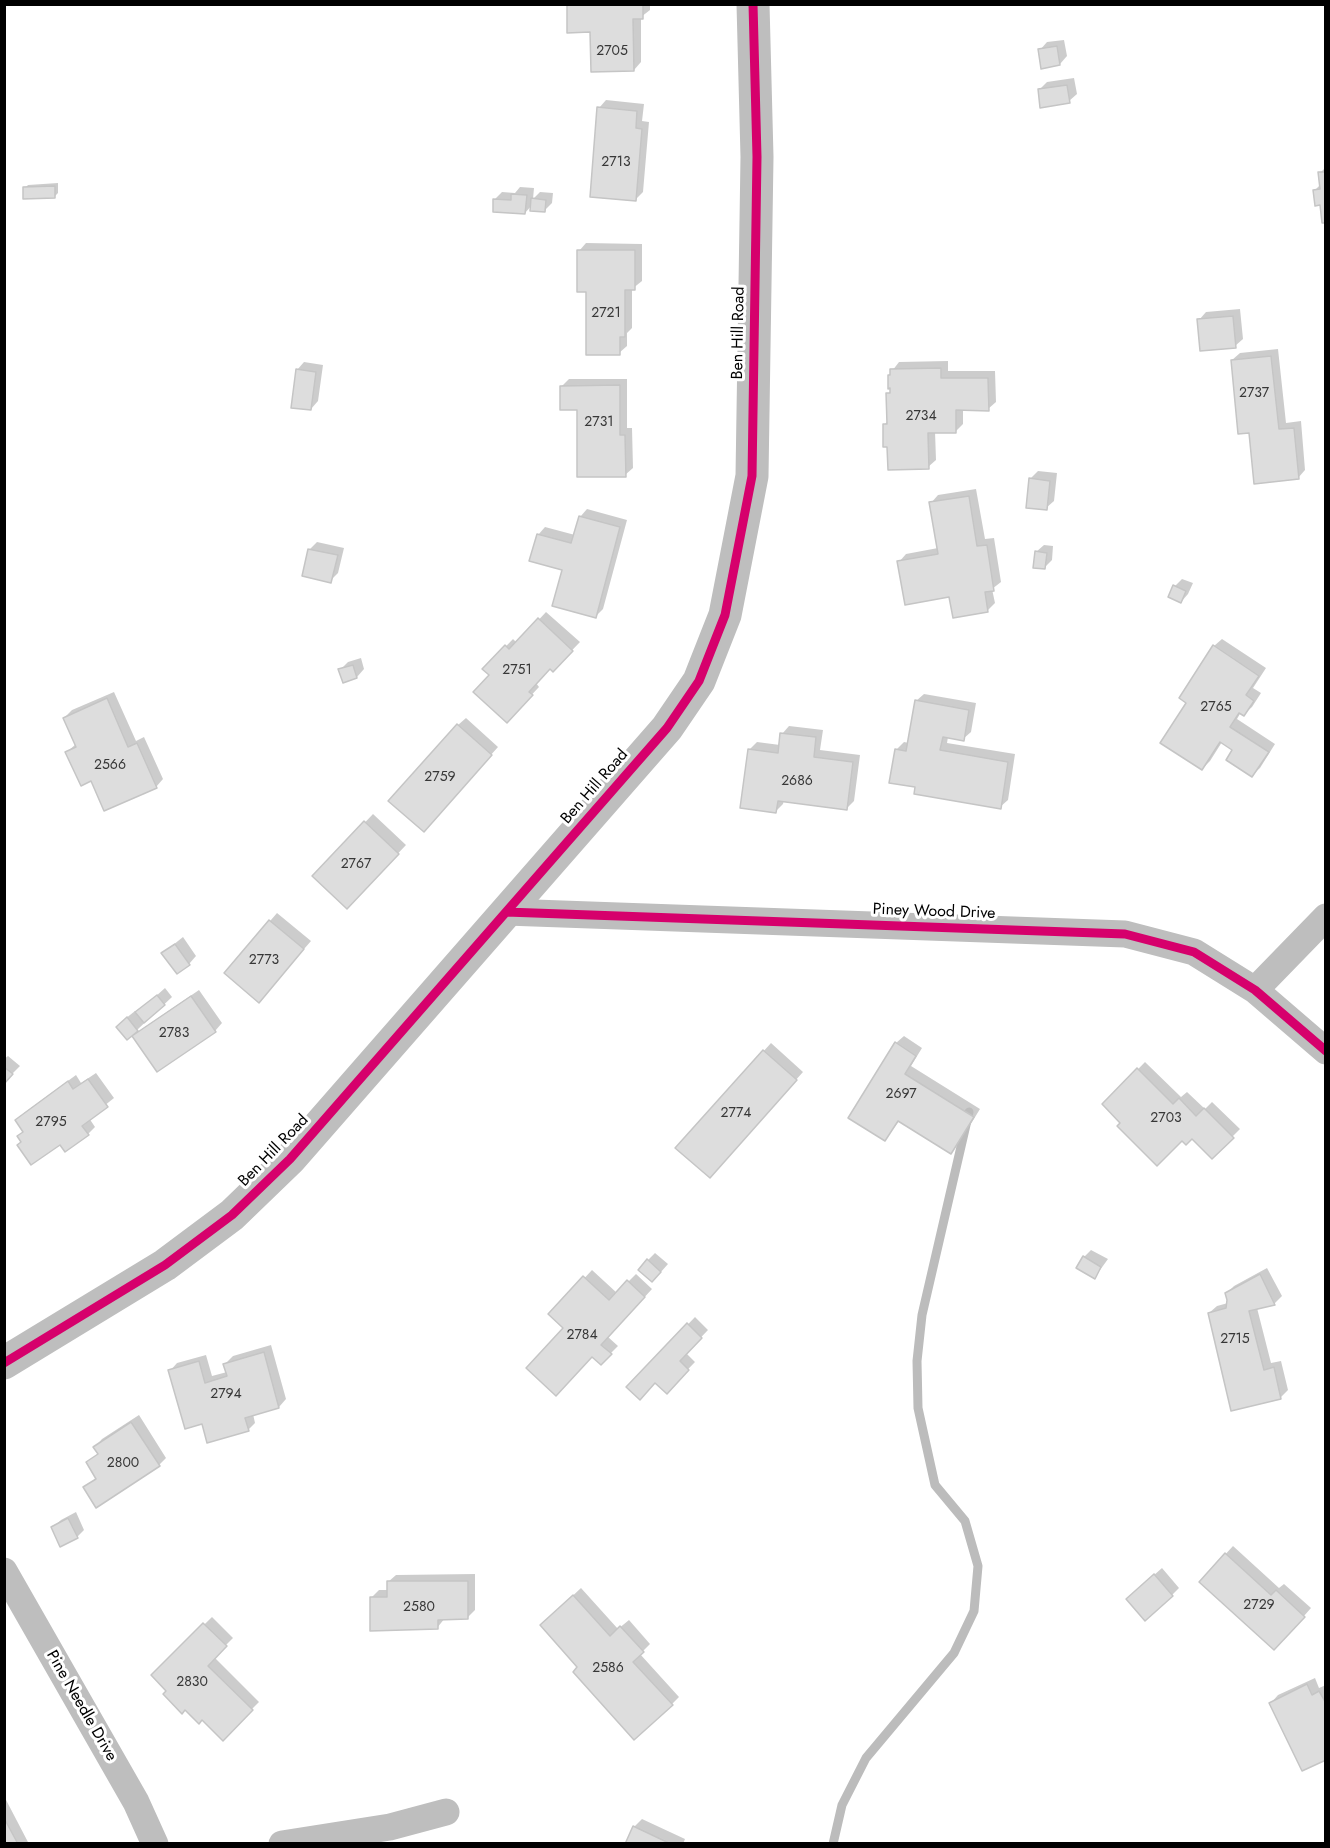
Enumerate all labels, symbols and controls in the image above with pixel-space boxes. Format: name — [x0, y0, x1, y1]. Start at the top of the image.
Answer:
house number: 2705 — [596, 44, 628, 60]
house number: 2713 — [601, 155, 631, 171]
street label: Ben Hill Road — [729, 287, 749, 379]
house number: 2721 — [591, 306, 621, 322]
house number: 2737 — [1239, 386, 1269, 402]
house number: 2734 — [905, 409, 937, 425]
house number: 2731 — [584, 415, 614, 431]
house number: 2751 — [502, 663, 532, 679]
house number: 2765 — [1200, 700, 1232, 716]
street label: Ben Hill Road — [557, 746, 633, 828]
house number: 2566 — [94, 758, 126, 774]
house number: 2759 — [424, 770, 456, 786]
house number: 2686 — [781, 774, 813, 790]
house number: 2767 — [341, 857, 371, 873]
street label: Piney Wood Drive — [872, 900, 996, 924]
house number: 2773 — [249, 953, 279, 969]
house number: 2783 — [159, 1026, 189, 1042]
house number: 2697 — [885, 1087, 917, 1103]
house number: 2774 — [721, 1106, 751, 1122]
street label: Ben Hill Road — [235, 1111, 313, 1191]
house number: 2703 — [1150, 1111, 1182, 1127]
house number: 2795 — [35, 1115, 67, 1131]
house number: 2784 — [566, 1328, 598, 1344]
house number: 2715 — [1220, 1332, 1250, 1348]
house number: 2794 — [210, 1387, 242, 1403]
house number: 2800 — [107, 1456, 139, 1472]
house number: 2729 — [1243, 1598, 1275, 1614]
house number: 2580 — [403, 1600, 435, 1616]
street label: Pine Needle Drive — [42, 1647, 120, 1765]
house number: 2586 — [592, 1661, 624, 1677]
house number: 2830 — [176, 1675, 208, 1691]

